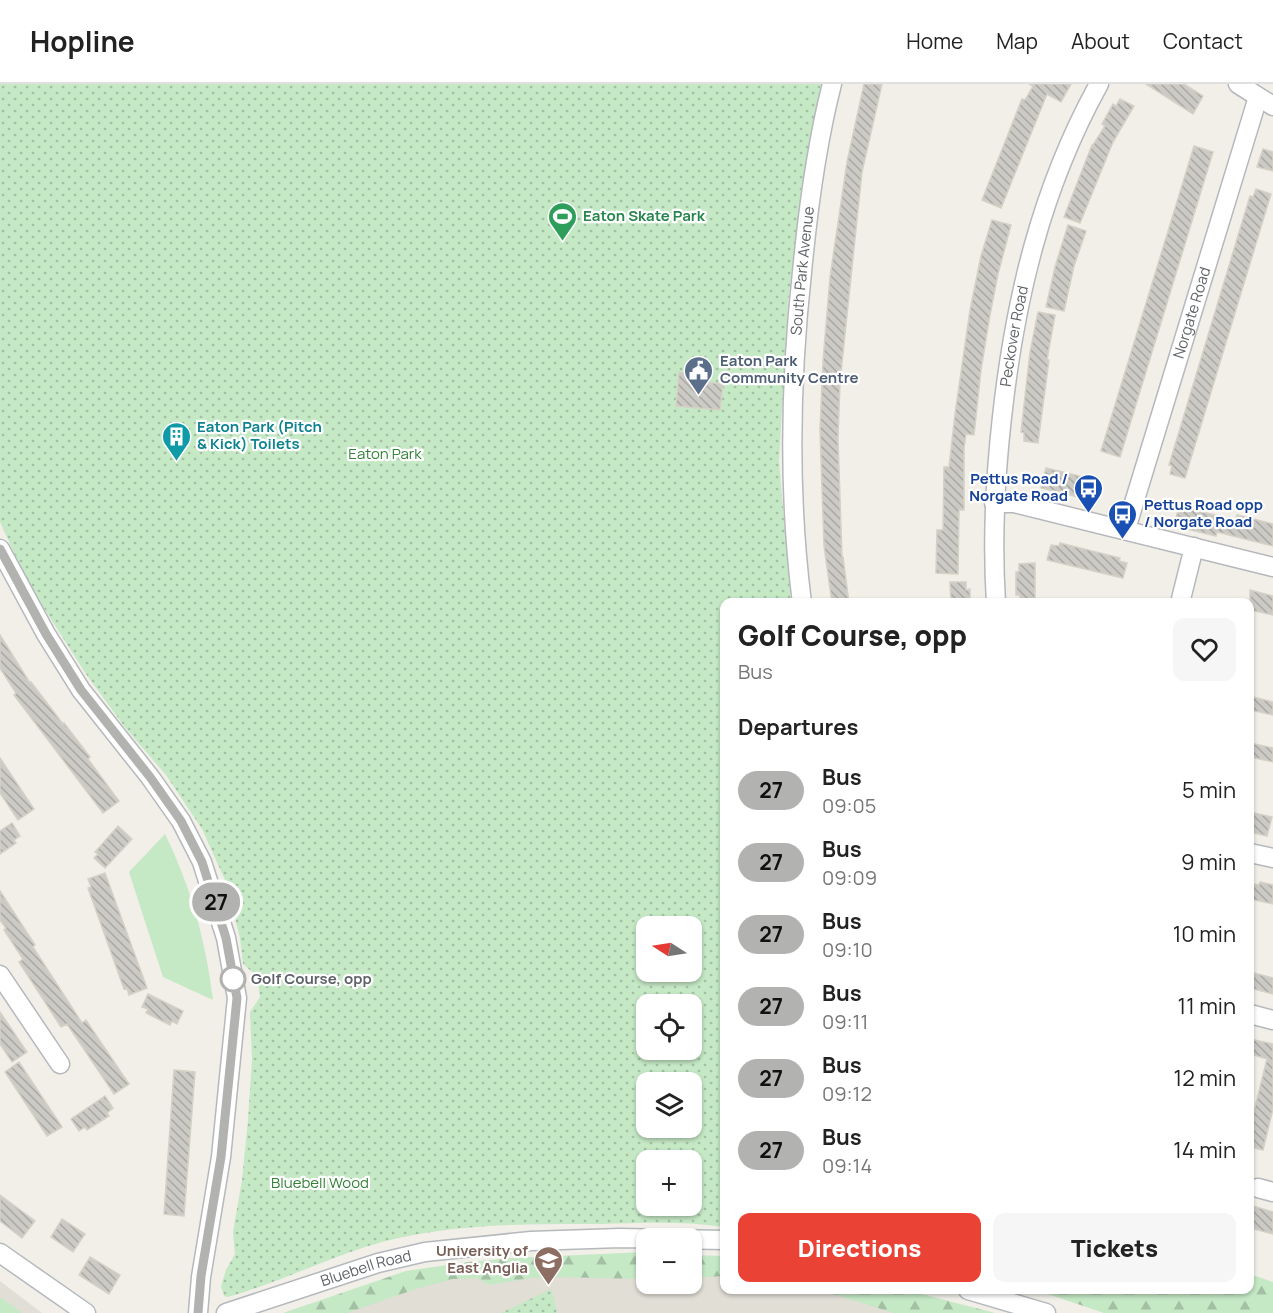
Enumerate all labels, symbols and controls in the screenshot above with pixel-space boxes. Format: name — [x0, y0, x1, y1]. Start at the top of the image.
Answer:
text: Hopline — [30, 22, 135, 60]
text: Home — [906, 27, 963, 55]
text: Map — [996, 27, 1038, 55]
text: About — [1071, 27, 1130, 55]
text: Contact — [1163, 27, 1243, 55]
sports icon: Eaton Skate Park — [546, 200, 578, 242]
place label: Eaton Skate Park — [583, 205, 706, 226]
street label: South Park Avenue — [785, 205, 819, 336]
street label: Norgate Road — [1168, 264, 1215, 361]
street label: Peckover Road — [995, 284, 1033, 388]
place label: Eaton Park Community Centre — [720, 350, 859, 388]
public building icon: Eaton Park Community Centre — [683, 354, 715, 396]
place label: Eaton Park (Pitch & Kick) Toilets — [197, 416, 322, 454]
building icon: Eaton Park (Pitch & Kick) Toilets — [160, 420, 192, 462]
park label: Eaton Park — [348, 443, 422, 464]
place label: Pettus Road / Norgate Road — [969, 468, 1068, 506]
bus stop icon: Pettus Road / Norgate Road — [1073, 472, 1105, 514]
place label: Pettus Road opp / Norgate Road — [1144, 494, 1263, 532]
bus stop icon: Pettus Road opp / Norgate Road — [1107, 498, 1139, 540]
text: Golf Course, opp — [738, 616, 967, 654]
button: heart — [1173, 618, 1236, 681]
text: Bus — [738, 658, 773, 685]
text: Departures — [738, 712, 858, 742]
text: Bus — [822, 762, 862, 792]
text: 5 min — [1182, 775, 1236, 805]
text: 27 — [759, 776, 783, 804]
text: 09:05 — [822, 792, 876, 819]
text: Bus — [822, 834, 862, 864]
text: 9 min — [1181, 847, 1236, 877]
text: 27 — [759, 848, 783, 876]
text: 09:09 — [822, 864, 877, 891]
line badge: 27 — [189, 882, 243, 922]
text: 27 — [204, 888, 228, 916]
text: Bus — [822, 906, 862, 936]
north arrow — [636, 916, 702, 982]
map controls — [636, 916, 702, 1294]
text: 10 min — [1173, 919, 1236, 949]
text: 27 — [759, 920, 783, 948]
text: 09:10 — [822, 936, 873, 963]
marker: Golf Course, opp — [220, 966, 246, 992]
place label: Golf Course, opp — [251, 968, 372, 989]
text: Bus — [822, 978, 862, 1008]
text: 11 min — [1178, 991, 1236, 1021]
text: 27 — [759, 992, 783, 1020]
button: locate — [636, 994, 702, 1060]
text: 09:11 — [822, 1008, 868, 1035]
text: Bus — [822, 1050, 862, 1080]
text: 12 min — [1174, 1063, 1236, 1093]
text: 27 — [759, 1064, 783, 1092]
button: layers — [636, 1072, 702, 1138]
text: 09:12 — [822, 1080, 872, 1107]
text: Bus — [822, 1122, 862, 1152]
text: 14 min — [1173, 1135, 1236, 1165]
text: 27 — [759, 1136, 783, 1164]
button: + — [636, 1150, 702, 1216]
text: 09:14 — [822, 1152, 872, 1179]
park label: Bluebell Wood — [271, 1172, 369, 1193]
button: Directions — [738, 1213, 981, 1282]
button: Tickets — [993, 1213, 1236, 1282]
button: − — [636, 1228, 702, 1294]
place label: University of East Anglia — [436, 1240, 528, 1278]
school or university icon: University of East Anglia — [533, 1244, 565, 1286]
street label: Bluebell Road — [318, 1245, 413, 1291]

